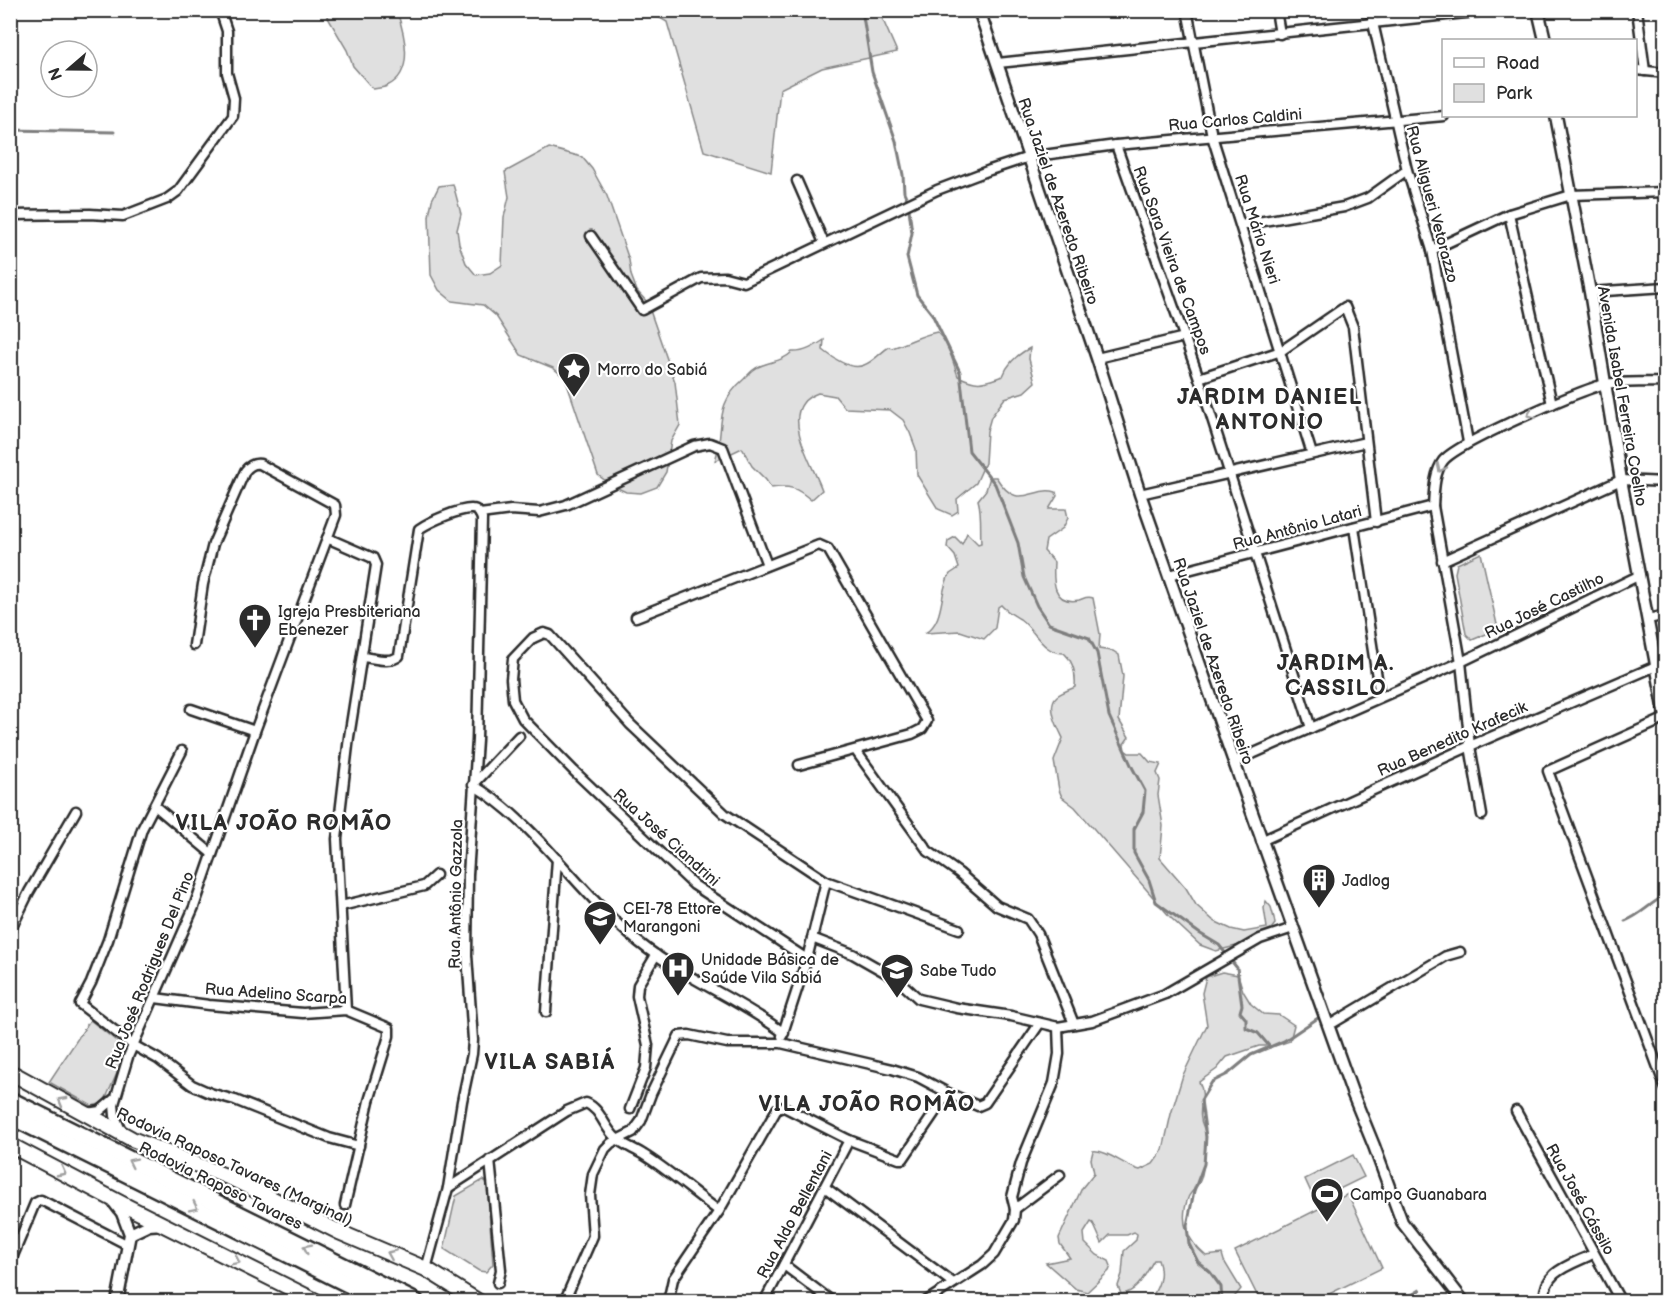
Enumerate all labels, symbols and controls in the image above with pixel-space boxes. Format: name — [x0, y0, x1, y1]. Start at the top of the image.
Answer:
north arrow — [39, 39, 99, 99]
legend — [1442, 39, 1637, 117]
text: Road — [1496, 53, 1540, 74]
text: N — [45, 65, 67, 83]
text: Park — [1496, 83, 1532, 104]
street label: Rua Jaziel de Azeredo Ribeiro — [1013, 95, 1102, 308]
street label: Rua Carlos Caldini — [1167, 105, 1303, 136]
street label: Rua Aligueri Vetorazzo — [1401, 124, 1462, 285]
street label: Rua Sara Vieira de Campos — [1129, 164, 1215, 357]
street label: Rua Mário Nieri — [1230, 172, 1283, 287]
street label: Avenida Isabel Ferreira Coelho — [1593, 285, 1650, 508]
place icon: Morro do Sabiá — [556, 351, 592, 398]
place label: Morro do Sabiá — [597, 361, 707, 380]
district label: JARDIM DANIEL ANTONIO — [1177, 384, 1363, 436]
one-way arrow — [1527, 406, 1538, 418]
one-way arrow — [1436, 462, 1448, 473]
street label: Rua Antônio Latari — [1231, 502, 1364, 555]
street label: Rua Jaziel de Azeredo Ribeiro — [1168, 555, 1257, 768]
street label: Rua José Castilho — [1482, 569, 1607, 643]
church icon: Igreja Presbiteriana Ebenezer — [237, 602, 273, 649]
place label: Igreja Presbiteriana Ebenezer — [278, 603, 421, 640]
district label: JARDIM A. CASSILO — [1277, 650, 1395, 702]
street label: Rua Benedito Krafecik — [1375, 698, 1531, 781]
street label: Rua José Ciandrini — [609, 785, 723, 891]
district label: VILA JOÃO ROMÃO — [175, 808, 393, 837]
street label: Rua Antônio Gazzola — [446, 819, 467, 969]
building icon: Jadlog — [1301, 862, 1337, 909]
street label: Rua José Rodrigues Del Pino — [102, 869, 199, 1072]
place label: Jadlog — [1342, 872, 1390, 891]
school or university icon: CEI-78 Ettore Marangoni — [582, 899, 618, 946]
place label: CEI-78 Ettore Marangoni — [623, 900, 722, 937]
hospital icon: Unidade Básica de Saúde Vila Sabiá — [660, 950, 696, 997]
place label: Unidade Básica de Saúde Vila Sabiá — [701, 951, 839, 988]
school or university icon: Sabe Tudo — [879, 952, 915, 999]
place label: Sabe Tudo — [920, 962, 997, 981]
street label: Rua Adelino Scarpa — [204, 980, 348, 1009]
district label: VILA SABIÁ — [484, 1047, 616, 1076]
district label: VILA JOÃO ROMÃO — [758, 1089, 976, 1118]
one-way arrow — [58, 1097, 68, 1108]
street label: Rodovia Raposo Tavares (Marginal) — [114, 1103, 356, 1229]
street label: Rodovia Raposo Tavares — [136, 1137, 306, 1233]
street label: Rua José Cássilo — [1541, 1141, 1618, 1259]
street label: Rua Aldo Bellentani — [754, 1148, 837, 1282]
one-way arrow — [127, 1157, 138, 1169]
one-way arrow — [56, 1165, 67, 1177]
sports icon: Campo Guanabara — [1309, 1176, 1345, 1223]
place label: Campo Guanabara — [1350, 1186, 1487, 1205]
one-way arrow — [188, 1200, 199, 1212]
one-way arrow — [302, 1243, 313, 1255]
one-way arrow — [386, 1249, 397, 1261]
one-way arrow — [230, 1253, 241, 1265]

